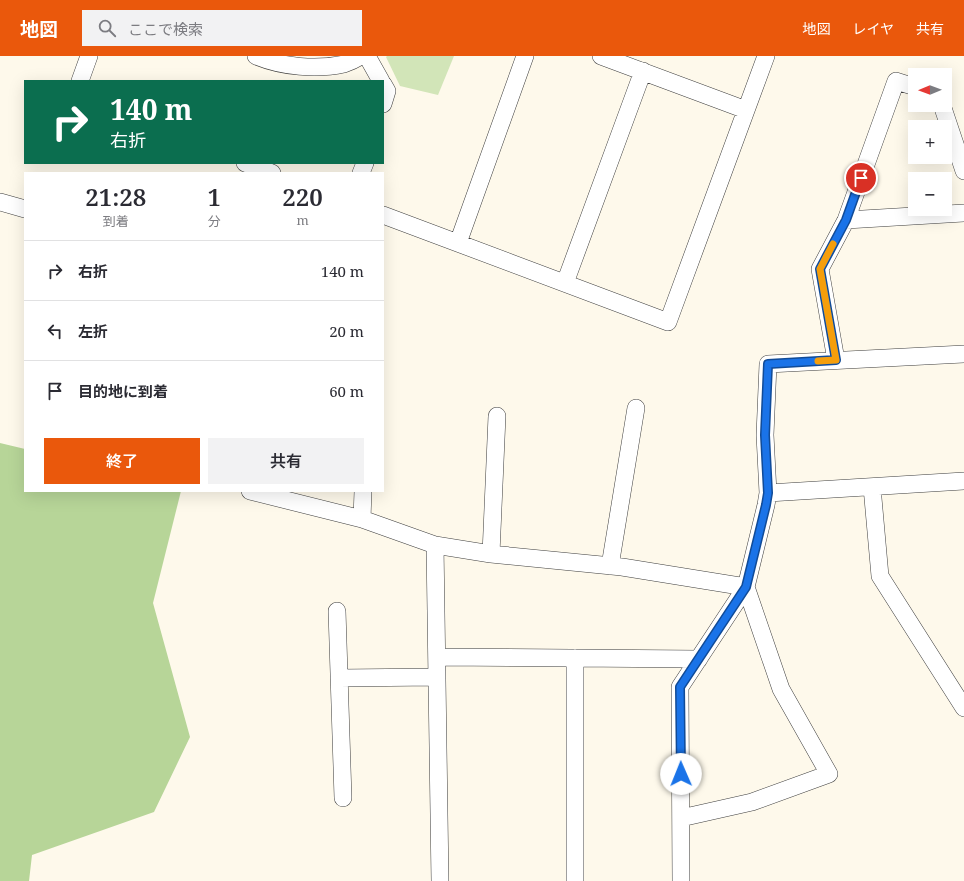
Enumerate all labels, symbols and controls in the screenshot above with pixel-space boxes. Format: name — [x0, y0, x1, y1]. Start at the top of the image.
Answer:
search box — [82, 10, 362, 46]
text: 地図 — [20, 16, 58, 42]
icon: search — [96, 17, 118, 39]
text: ここで検索 — [128, 19, 203, 39]
text: 地図 — [802, 19, 830, 38]
text: レイヤ — [852, 19, 894, 38]
text: 共有 — [916, 19, 944, 38]
north arrow — [908, 68, 952, 112]
map controls — [908, 68, 952, 216]
text: 140 m — [110, 90, 192, 128]
icon: right — [44, 96, 96, 148]
button: + — [908, 120, 952, 164]
text: 右折 — [110, 128, 146, 152]
pin — [844, 161, 878, 195]
icon: arrive — [850, 167, 872, 189]
button: − — [908, 172, 952, 216]
text: 21:28 — [85, 180, 146, 213]
text: 1 — [208, 180, 221, 213]
text: 220 — [282, 180, 323, 213]
text: m — [296, 211, 309, 229]
text: 到着 — [103, 212, 129, 230]
text: 分 — [208, 212, 221, 230]
icon: right — [44, 260, 66, 282]
text: 右折 — [78, 261, 108, 281]
text: 140 m — [321, 261, 364, 281]
icon: left — [44, 320, 66, 342]
text: 左折 — [78, 321, 108, 341]
text: 20 m — [329, 321, 364, 341]
icon: arrive — [44, 380, 66, 402]
text: 目的地に到着 — [78, 381, 168, 401]
text: 60 m — [329, 381, 364, 401]
button: 終了 — [44, 438, 200, 484]
button: 共有 — [208, 438, 364, 484]
position arrow — [660, 753, 702, 795]

